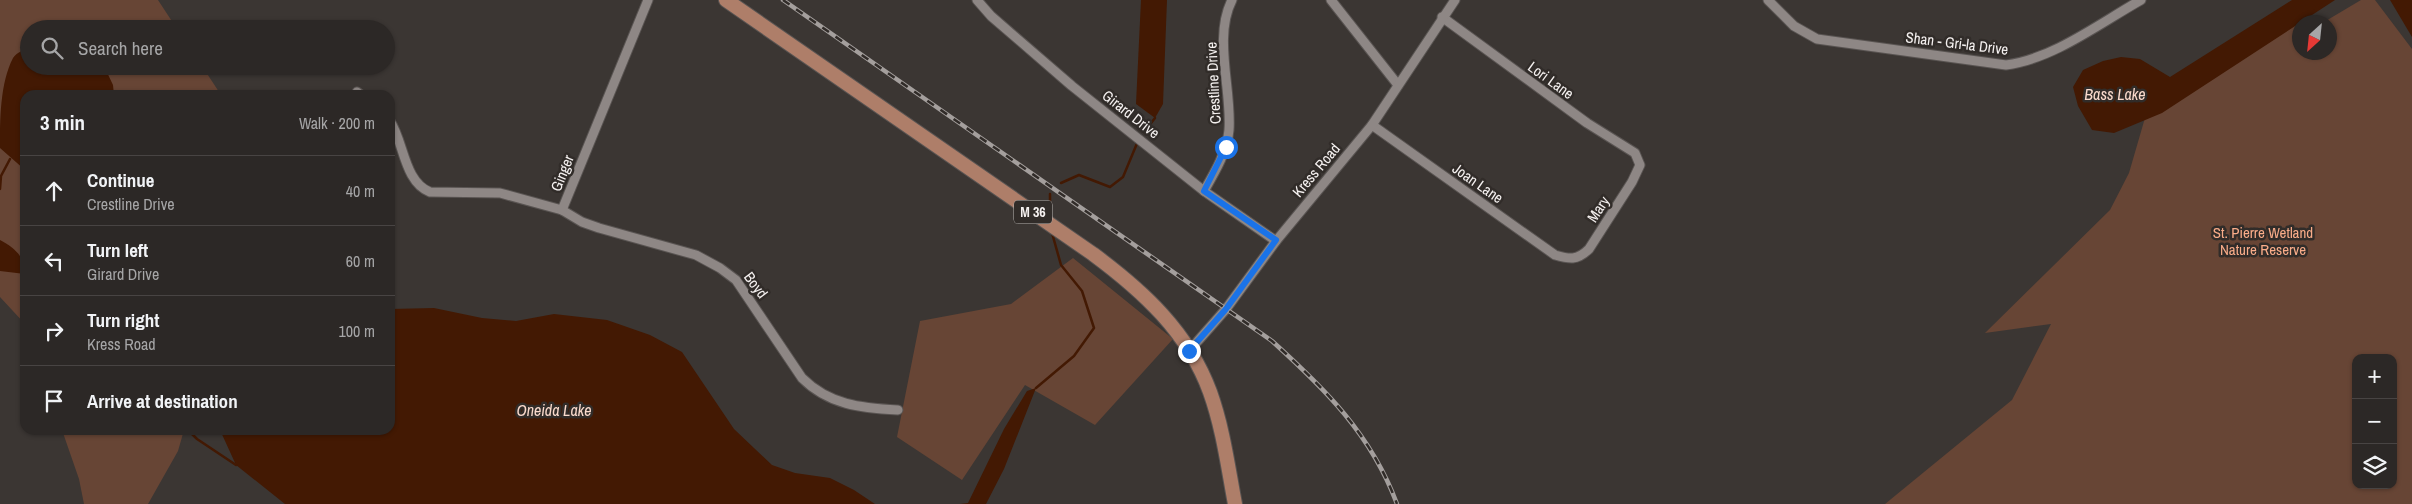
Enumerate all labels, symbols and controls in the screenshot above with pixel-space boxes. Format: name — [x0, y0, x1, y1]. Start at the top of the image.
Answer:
north arrow — [2292, 15, 2337, 60]
search box — [20, 20, 395, 75]
street label: Shan - Gri-la Drive — [1904, 26, 2010, 60]
icon: search — [38, 34, 66, 62]
text: Search here — [78, 35, 163, 61]
street label: Crestline Drive — [1200, 41, 1226, 125]
street label: Lori Lane — [1524, 56, 1578, 104]
water label: Bass Lake — [2084, 83, 2146, 105]
street label: Girard Drive — [1098, 85, 1164, 143]
text: 3 min — [40, 108, 85, 137]
text: Walk · 200 m — [299, 112, 375, 134]
route start — [1215, 136, 1238, 159]
street label: Kress Road — [1287, 139, 1345, 201]
street label: Ginger — [545, 152, 579, 194]
street label: Joan Lane — [1448, 158, 1508, 208]
text: Continue — [87, 167, 155, 193]
icon: ahead — [40, 177, 68, 205]
text: 40 m — [346, 180, 375, 202]
street label: Mary — [1582, 191, 1615, 226]
text: Crestline Drive — [87, 193, 175, 215]
road number: M 36 — [1014, 200, 1052, 223]
park label: St. Pierre Wetland Nature Reserve — [2213, 222, 2313, 260]
text: Turn left — [87, 237, 148, 263]
icon: left — [40, 247, 68, 275]
text: 60 m — [346, 250, 375, 272]
text: Girard Drive — [87, 263, 159, 285]
street label: Boyd — [739, 267, 773, 303]
text: Turn right — [87, 307, 159, 333]
icon: right — [40, 317, 68, 345]
text: 100 m — [339, 320, 375, 342]
text: Kress Road — [87, 333, 156, 355]
route end — [1178, 340, 1201, 363]
map controls — [2352, 354, 2397, 489]
button: + — [2352, 354, 2397, 399]
icon: arrive — [40, 387, 68, 415]
text: Arrive at destination — [87, 388, 238, 414]
water label: Oneida Lake — [516, 399, 592, 421]
button: − — [2352, 399, 2397, 444]
button: layers — [2352, 444, 2397, 489]

